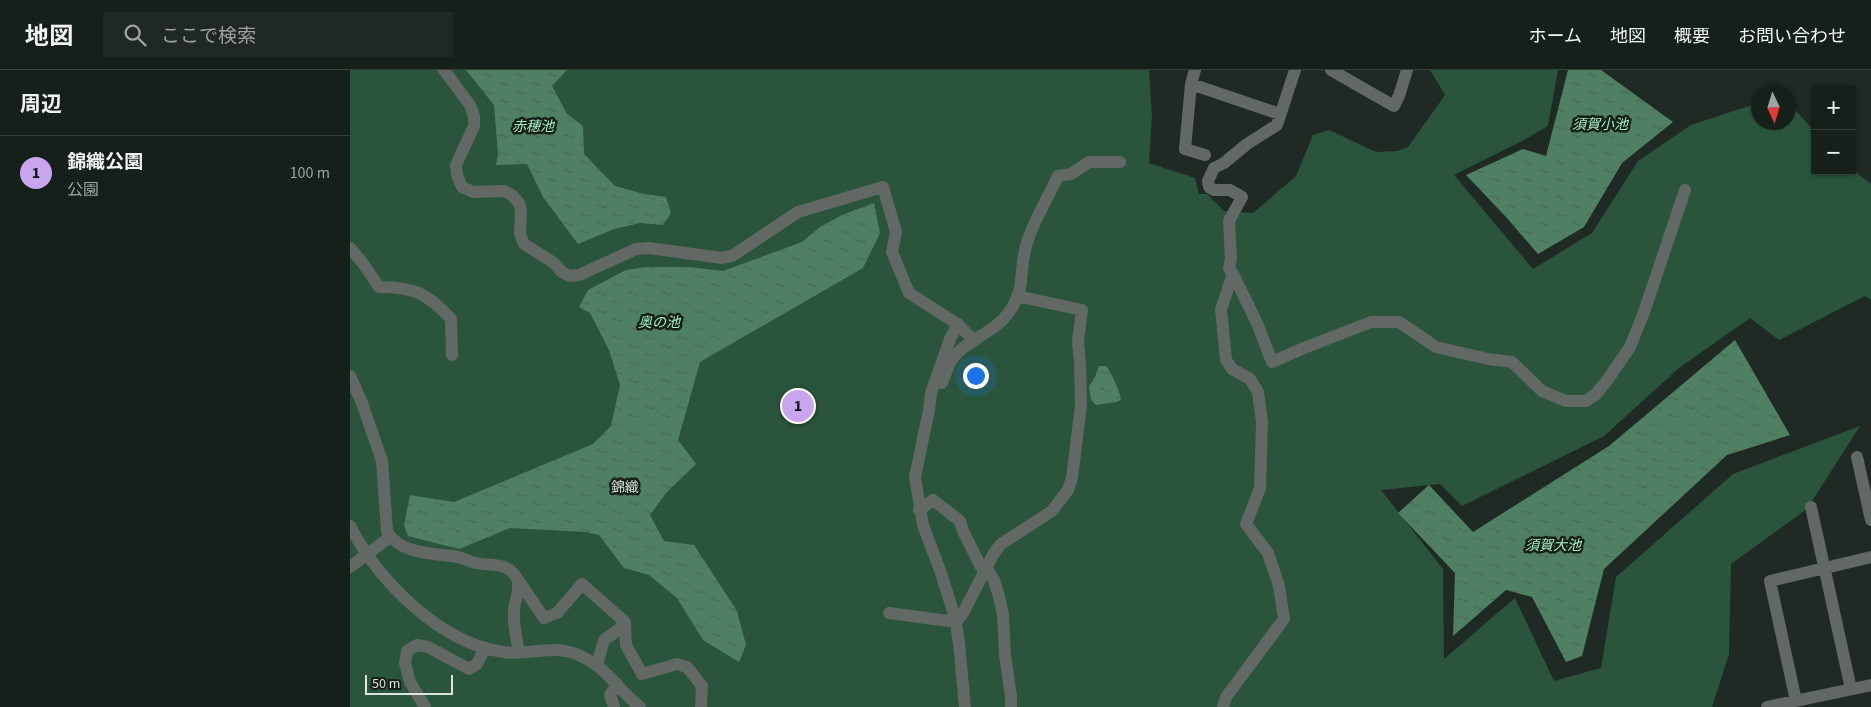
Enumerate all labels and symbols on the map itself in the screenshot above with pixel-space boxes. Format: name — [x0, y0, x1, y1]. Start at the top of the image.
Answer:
north arrow — [1751, 85, 1796, 130]
water label: 須賀小池 — [1572, 115, 1630, 135]
water label: 赤穂池 — [512, 117, 556, 137]
water label: 奥の池 — [638, 313, 682, 333]
your location — [963, 363, 989, 389]
pin: 1 — [782, 387, 814, 425]
district label: 錦織 — [611, 478, 639, 498]
water label: 須賀大池 — [1525, 536, 1583, 556]
scale bar — [365, 672, 452, 695]

